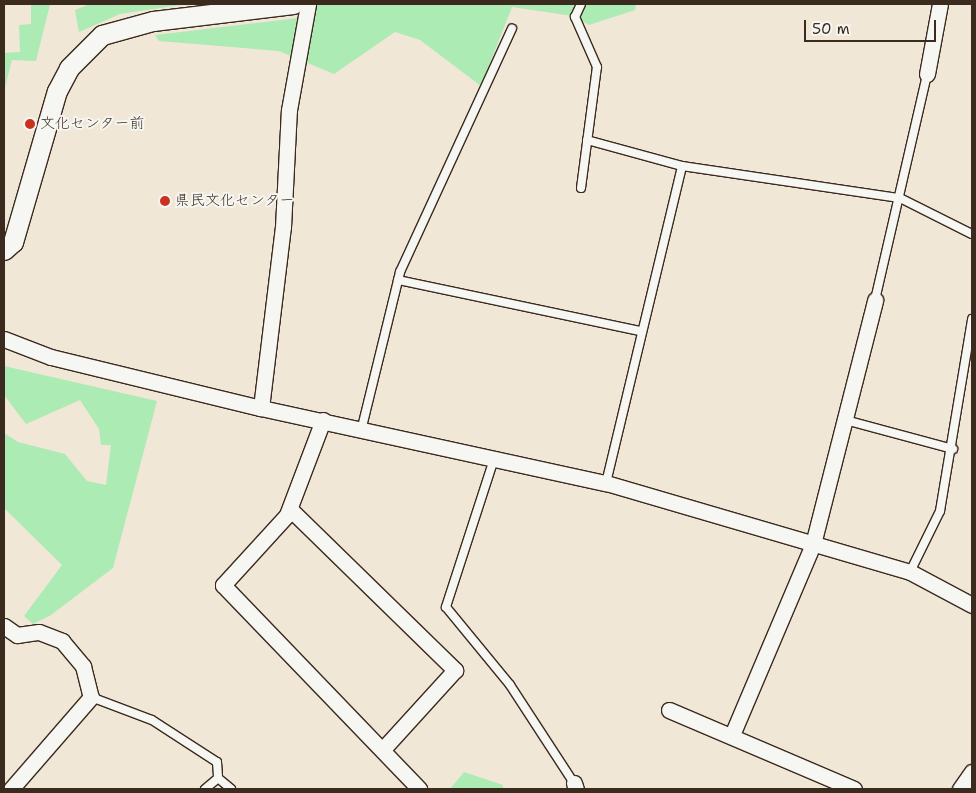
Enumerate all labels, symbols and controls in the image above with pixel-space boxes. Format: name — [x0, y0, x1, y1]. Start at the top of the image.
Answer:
scale bar — [806, 10, 938, 42]
text: 50 m — [812, 19, 850, 39]
place label: 文化センター前 — [40, 115, 145, 133]
marker: 文化センター前 — [24, 118, 36, 130]
place label: 県民文化センター — [175, 192, 295, 210]
marker: 県民文化センター — [159, 195, 171, 207]

